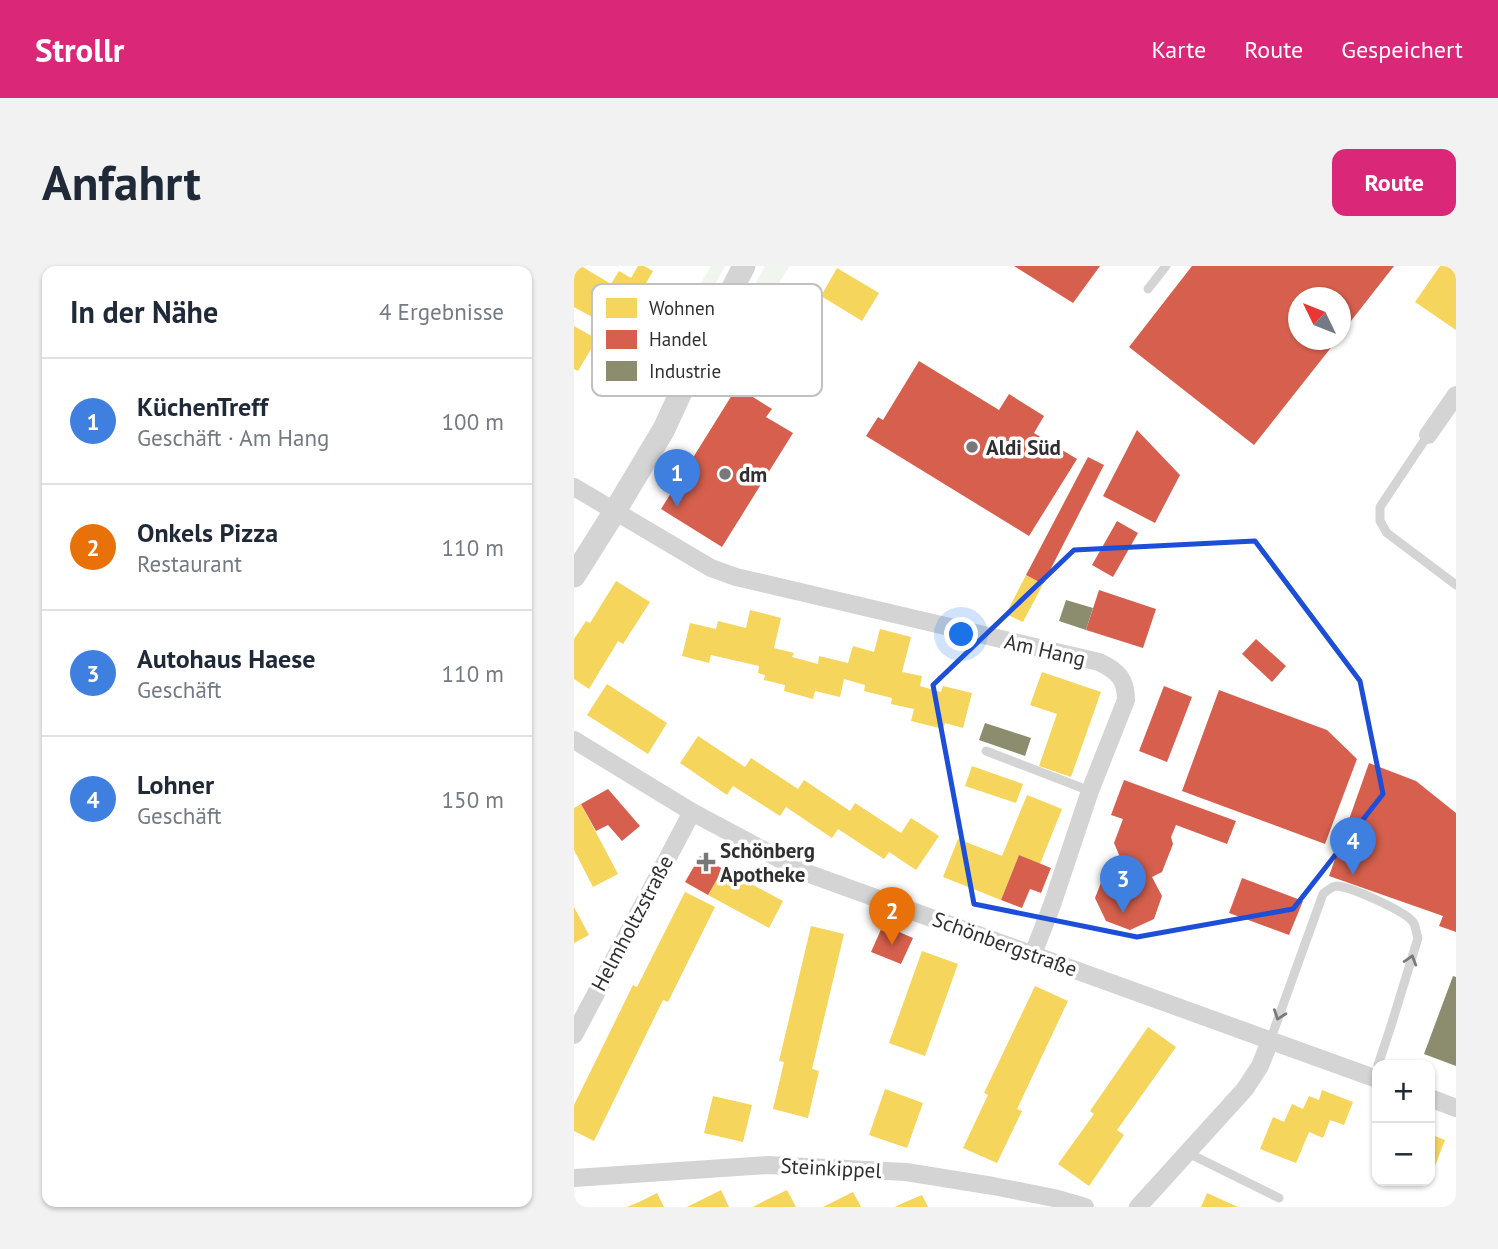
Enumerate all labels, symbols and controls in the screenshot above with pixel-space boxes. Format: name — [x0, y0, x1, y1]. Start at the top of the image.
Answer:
text: Strollr — [35, 28, 124, 71]
text: Karte — [1151, 34, 1206, 65]
text: Route — [1244, 34, 1303, 65]
text: Gespeichert — [1341, 34, 1463, 65]
button: Route — [1332, 149, 1456, 216]
text: Anfahrt — [42, 150, 201, 214]
legend — [592, 284, 822, 396]
north arrow — [1288, 287, 1351, 350]
text: In der Nähe — [70, 292, 218, 331]
text: Wohnen — [649, 296, 715, 320]
text: 4 Ergebnisse — [379, 297, 504, 326]
text: Handel — [649, 327, 707, 351]
text: Industrie — [649, 359, 721, 383]
text: KüchenTreff — [137, 390, 268, 423]
text: 1 — [86, 407, 100, 436]
text: 100 m — [442, 407, 504, 436]
text: Geschäft · Am Hang — [137, 423, 329, 452]
place label: Aldi Süd — [986, 434, 1061, 461]
marker: Aldi Süd — [964, 439, 980, 455]
pin: 1 — [654, 449, 700, 507]
place label: dm — [739, 461, 767, 488]
marker: dm — [717, 466, 733, 482]
text: Onkels Pizza — [137, 516, 278, 549]
text: 2 — [86, 533, 100, 562]
text: 110 m — [442, 533, 504, 562]
text: Restaurant — [137, 549, 242, 578]
your location — [944, 617, 978, 651]
street label: Am Hang — [1002, 628, 1088, 672]
text: Autohaus Haese — [137, 642, 315, 675]
text: 3 — [86, 659, 100, 688]
text: 110 m — [442, 659, 504, 688]
text: Geschäft — [137, 675, 222, 704]
text: Lohner — [137, 768, 214, 801]
text: 4 — [86, 785, 100, 814]
text: 150 m — [442, 785, 504, 814]
text: Geschäft — [137, 801, 222, 830]
pin: 4 — [1330, 817, 1376, 875]
place label: Schönberg Apotheke — [720, 837, 815, 888]
street label: Helmholtzstraße — [585, 850, 679, 996]
marker: Schönberg Apotheke — [698, 854, 714, 870]
pin: 3 — [1100, 855, 1146, 913]
pin: 2 — [869, 887, 915, 945]
street label: Schönbergstraße — [929, 905, 1081, 983]
one-way arrow — [1402, 955, 1417, 967]
one-way arrow — [1273, 1008, 1287, 1021]
map controls — [1372, 1060, 1435, 1186]
button: + — [1372, 1060, 1435, 1123]
button: − — [1372, 1123, 1435, 1186]
street label: Steinkippel — [780, 1152, 882, 1184]

